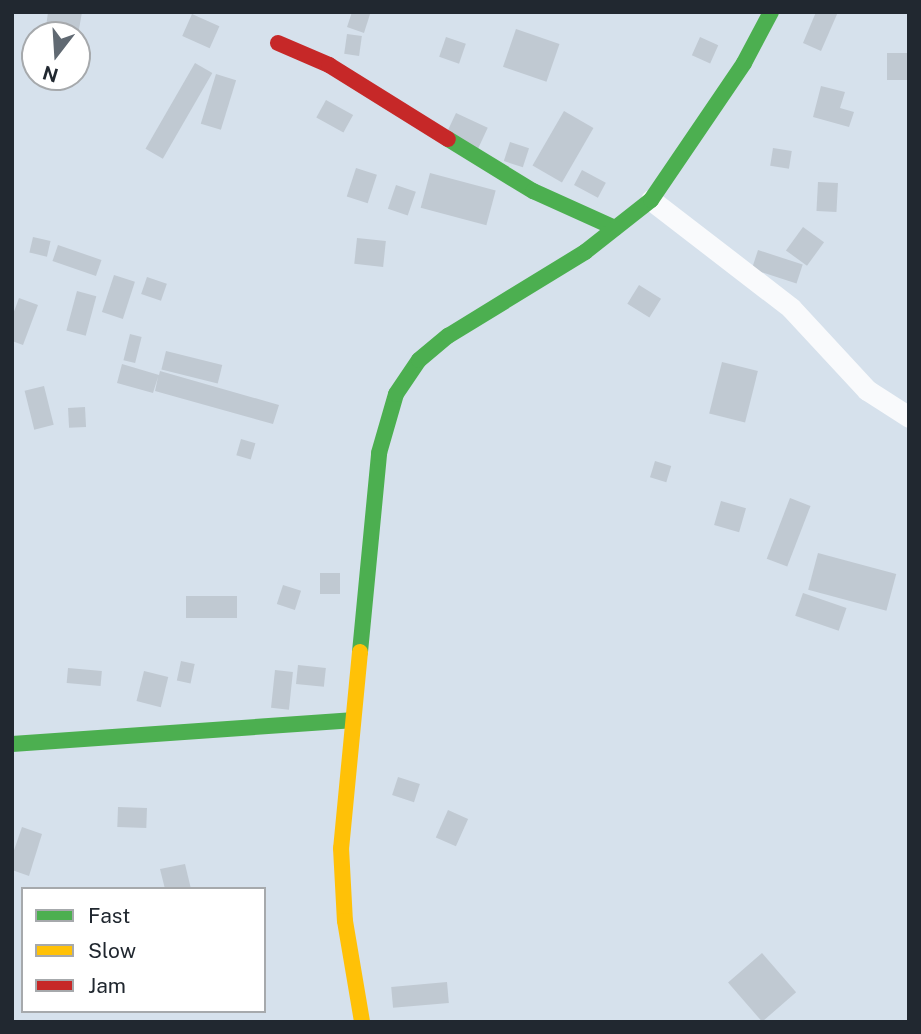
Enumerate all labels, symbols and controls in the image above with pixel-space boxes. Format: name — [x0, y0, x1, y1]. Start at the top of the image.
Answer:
north arrow — [21, 21, 91, 91]
text: N — [40, 61, 61, 87]
legend — [21, 887, 266, 1013]
text: Fast — [88, 903, 130, 928]
text: Slow — [88, 938, 136, 963]
text: Jam — [88, 973, 126, 998]

